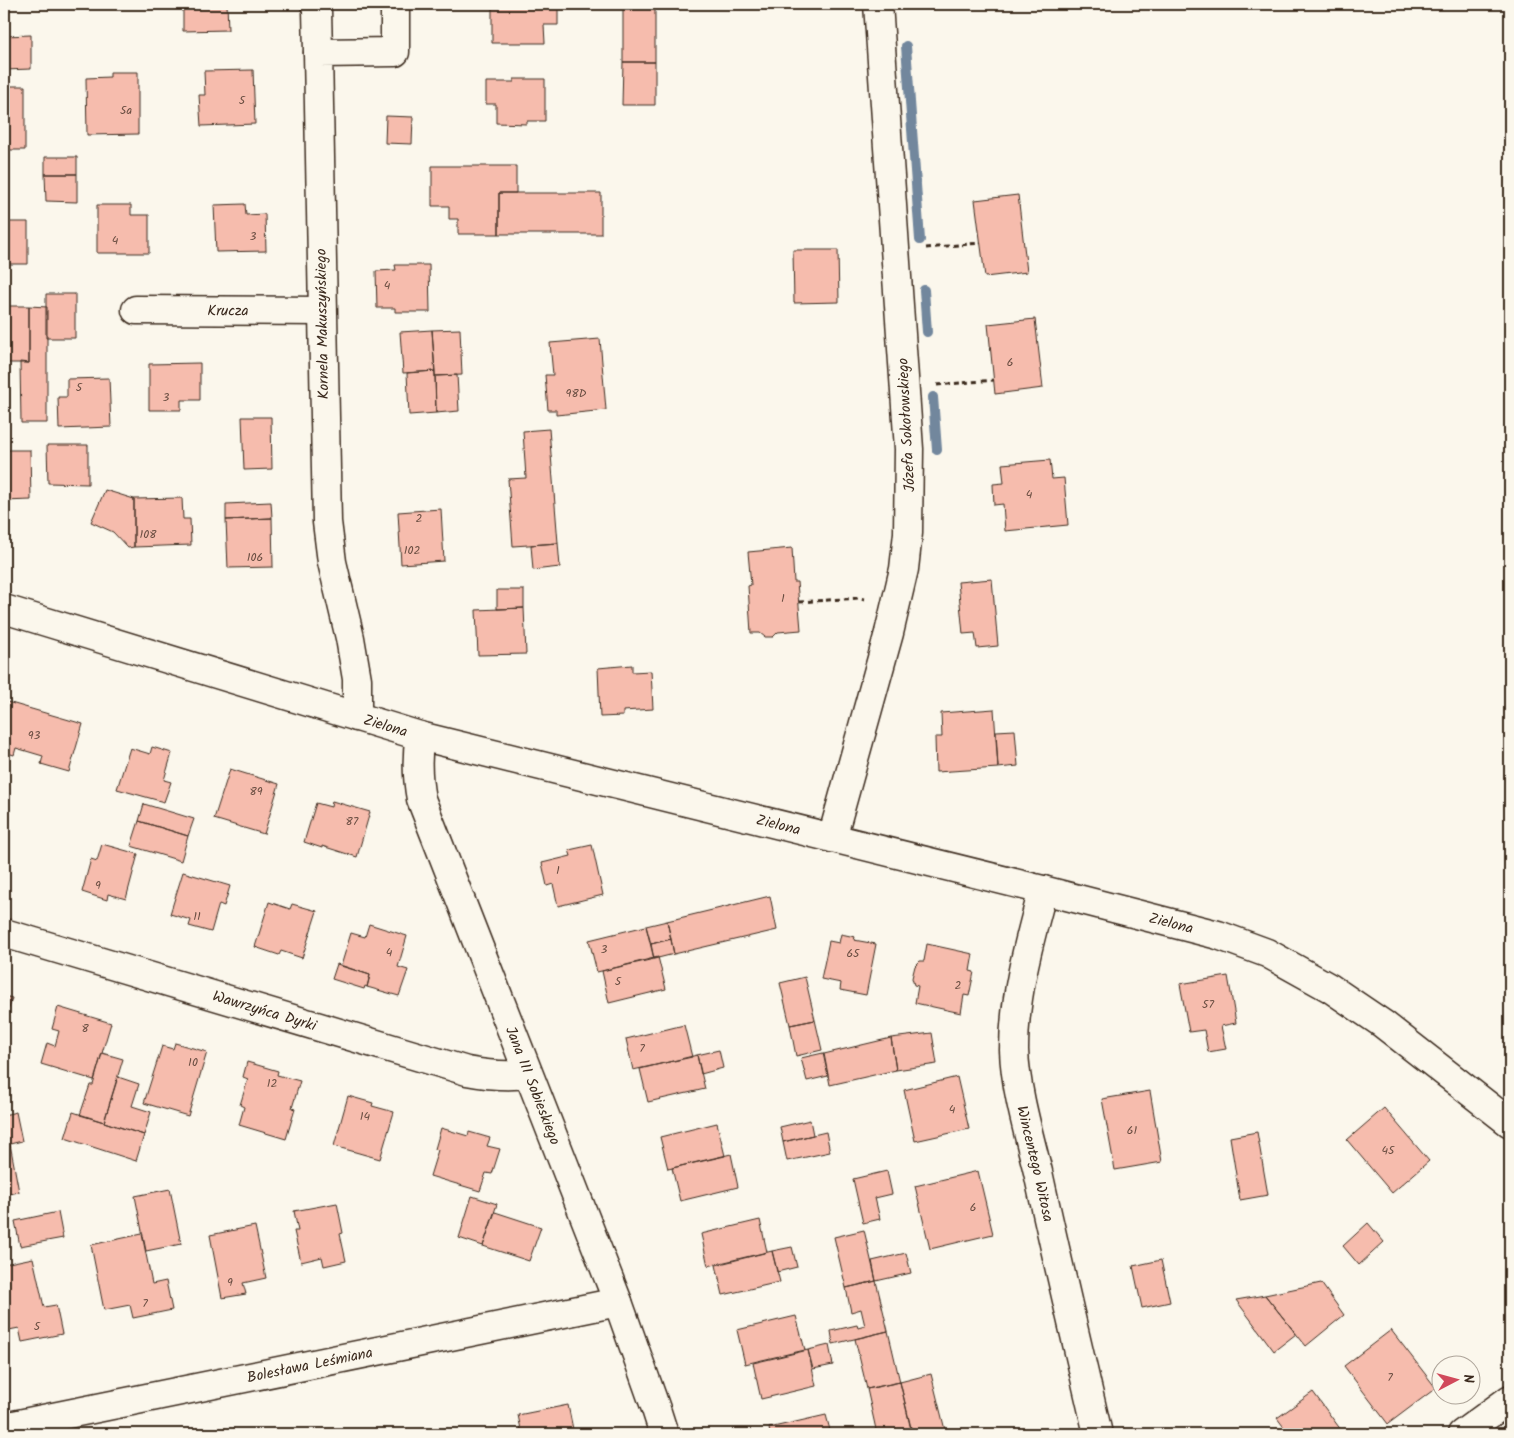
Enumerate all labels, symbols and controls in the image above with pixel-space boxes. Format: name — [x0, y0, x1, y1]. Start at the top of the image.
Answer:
house number: 5 — [239, 91, 247, 110]
house number: 5a — [120, 101, 132, 120]
house number: 3 — [250, 227, 257, 246]
house number: 4 — [112, 231, 119, 250]
street label: Kornela Makuszyńskiego — [310, 248, 336, 400]
house number: 4 — [384, 276, 391, 295]
street label: Krucza — [207, 299, 249, 324]
house number: 6 — [1007, 353, 1013, 372]
street label: Józefa Sokołowskiego — [891, 357, 922, 493]
house number: 5 — [76, 378, 84, 397]
house number: 98D — [566, 384, 587, 403]
house number: 3 — [163, 388, 170, 407]
house number: 4 — [1026, 485, 1033, 504]
house number: 2 — [416, 509, 423, 528]
house number: 108 — [140, 525, 157, 544]
house number: 102 — [404, 541, 420, 560]
house number: 106 — [247, 548, 263, 567]
house number: 1 — [781, 589, 785, 608]
street label: Zielona — [360, 708, 410, 745]
house number: 93 — [28, 726, 40, 745]
house number: 89 — [249, 782, 263, 801]
street label: Zielona — [753, 808, 803, 843]
house number: 87 — [346, 812, 359, 831]
house number: 1 — [556, 861, 560, 880]
house number: 9 — [95, 876, 101, 895]
house number: 11 — [193, 907, 201, 926]
street label: Zielona — [1146, 907, 1196, 941]
house number: 3 — [601, 940, 608, 959]
house number: 4 — [386, 943, 393, 962]
house number: 65 — [846, 944, 861, 963]
house number: 5 — [615, 972, 623, 991]
house number: 2 — [955, 976, 962, 995]
street label: Wawrzyńca Dyrki — [209, 985, 321, 1039]
house number: 57 — [1202, 995, 1214, 1014]
house number: 8 — [81, 1019, 89, 1038]
street label: Jana III Sobieskiego — [498, 1023, 566, 1149]
house number: 7 — [639, 1039, 645, 1058]
house number: 10 — [188, 1053, 198, 1072]
house number: 12 — [267, 1074, 277, 1093]
house number: 4 — [949, 1100, 956, 1119]
street label: Wincentego Witosa — [1009, 1104, 1060, 1224]
house number: 14 — [360, 1107, 371, 1126]
house number: 61 — [1127, 1121, 1137, 1140]
house number: 45 — [1381, 1141, 1396, 1160]
house number: 6 — [970, 1198, 976, 1217]
house number: 9 — [227, 1273, 233, 1292]
house number: 7 — [142, 1294, 148, 1313]
house number: 5 — [34, 1317, 42, 1336]
street label: Bolesława Leśmiana — [245, 1341, 375, 1390]
north arrow — [1432, 1356, 1482, 1406]
house number: 7 — [1387, 1368, 1393, 1387]
text: N — [1457, 1373, 1479, 1384]

